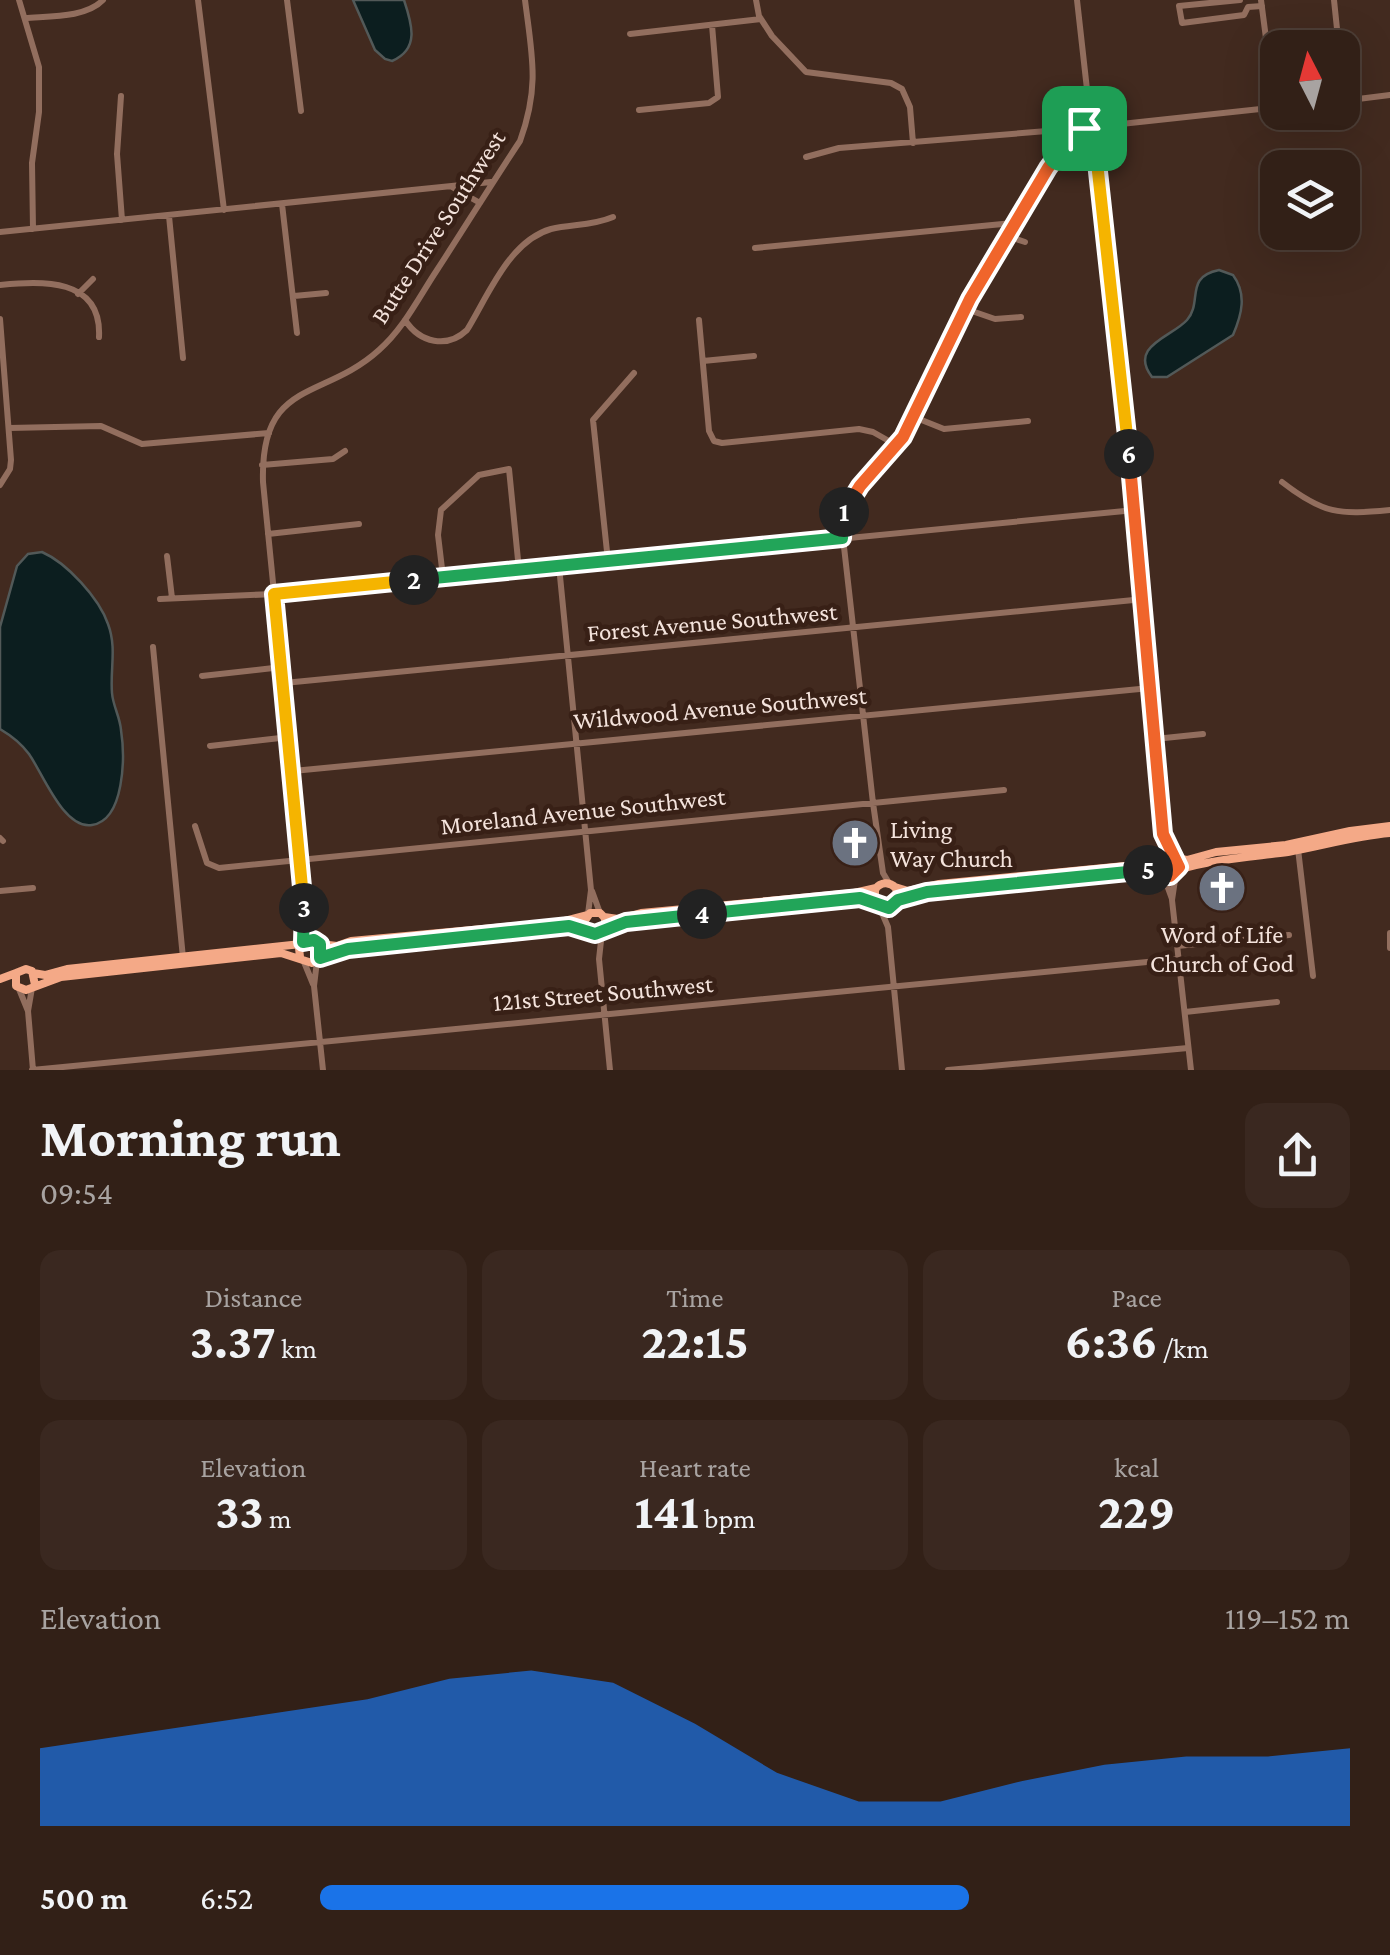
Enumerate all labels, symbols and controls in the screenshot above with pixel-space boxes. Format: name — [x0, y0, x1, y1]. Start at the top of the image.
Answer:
north arrow — [1260, 30, 1360, 130]
map controls — [1260, 30, 1360, 250]
pin — [1042, 86, 1127, 171]
icon: arrive — [1057, 101, 1112, 156]
street label: Butte Drive Southwest — [366, 125, 511, 328]
button: layers — [1260, 150, 1360, 250]
pin: 6 — [1104, 429, 1154, 479]
text: 6 — [1121, 438, 1137, 469]
pin: 1 — [819, 487, 869, 537]
text: 1 — [839, 496, 849, 527]
pin: 2 — [389, 555, 439, 605]
text: 2 — [407, 564, 421, 595]
street label: Forest Avenue Southwest — [586, 598, 839, 646]
street label: Wildwood Avenue Southwest — [572, 682, 868, 734]
street label: Moreland Avenue Southwest — [439, 783, 728, 839]
place label: Living Way Church — [890, 816, 1013, 873]
church icon: Living Way Church — [829, 817, 881, 869]
pin: 5 — [1123, 845, 1173, 895]
text: 5 — [1141, 854, 1155, 885]
church icon: Word of Life Church of God — [1196, 862, 1248, 914]
pin: 3 — [279, 883, 329, 933]
pin: 4 — [677, 889, 727, 939]
text: 3 — [297, 892, 311, 923]
text: 4 — [694, 898, 710, 929]
place label: Word of Life Church of God — [1150, 921, 1294, 977]
street label: 121st Street Southwest — [492, 970, 715, 1016]
button: share — [1245, 1103, 1350, 1208]
text: Morning run — [40, 1107, 341, 1168]
text: 09:54 — [40, 1175, 113, 1211]
text: Distance — [204, 1282, 302, 1313]
text: Time — [666, 1282, 724, 1313]
text: Pace — [1111, 1282, 1162, 1313]
text: 3.37 — [190, 1313, 276, 1369]
text: 22:15 — [641, 1313, 749, 1369]
text: 6:36 — [1065, 1313, 1158, 1369]
text: km — [276, 1333, 317, 1364]
text: /km — [1158, 1333, 1209, 1364]
text: Elevation — [200, 1452, 306, 1483]
text: Heart rate — [639, 1452, 751, 1483]
text: kcal — [1114, 1452, 1159, 1483]
text: 33 — [215, 1483, 264, 1539]
text: 141 — [634, 1483, 699, 1539]
text: 229 — [1098, 1483, 1175, 1539]
text: m — [264, 1503, 292, 1534]
text: bpm — [699, 1503, 756, 1534]
text: Elevation — [40, 1600, 161, 1636]
text: 119–152 m — [1225, 1600, 1350, 1636]
text: 500 m — [40, 1880, 128, 1916]
text: 6:52 — [200, 1880, 253, 1916]

